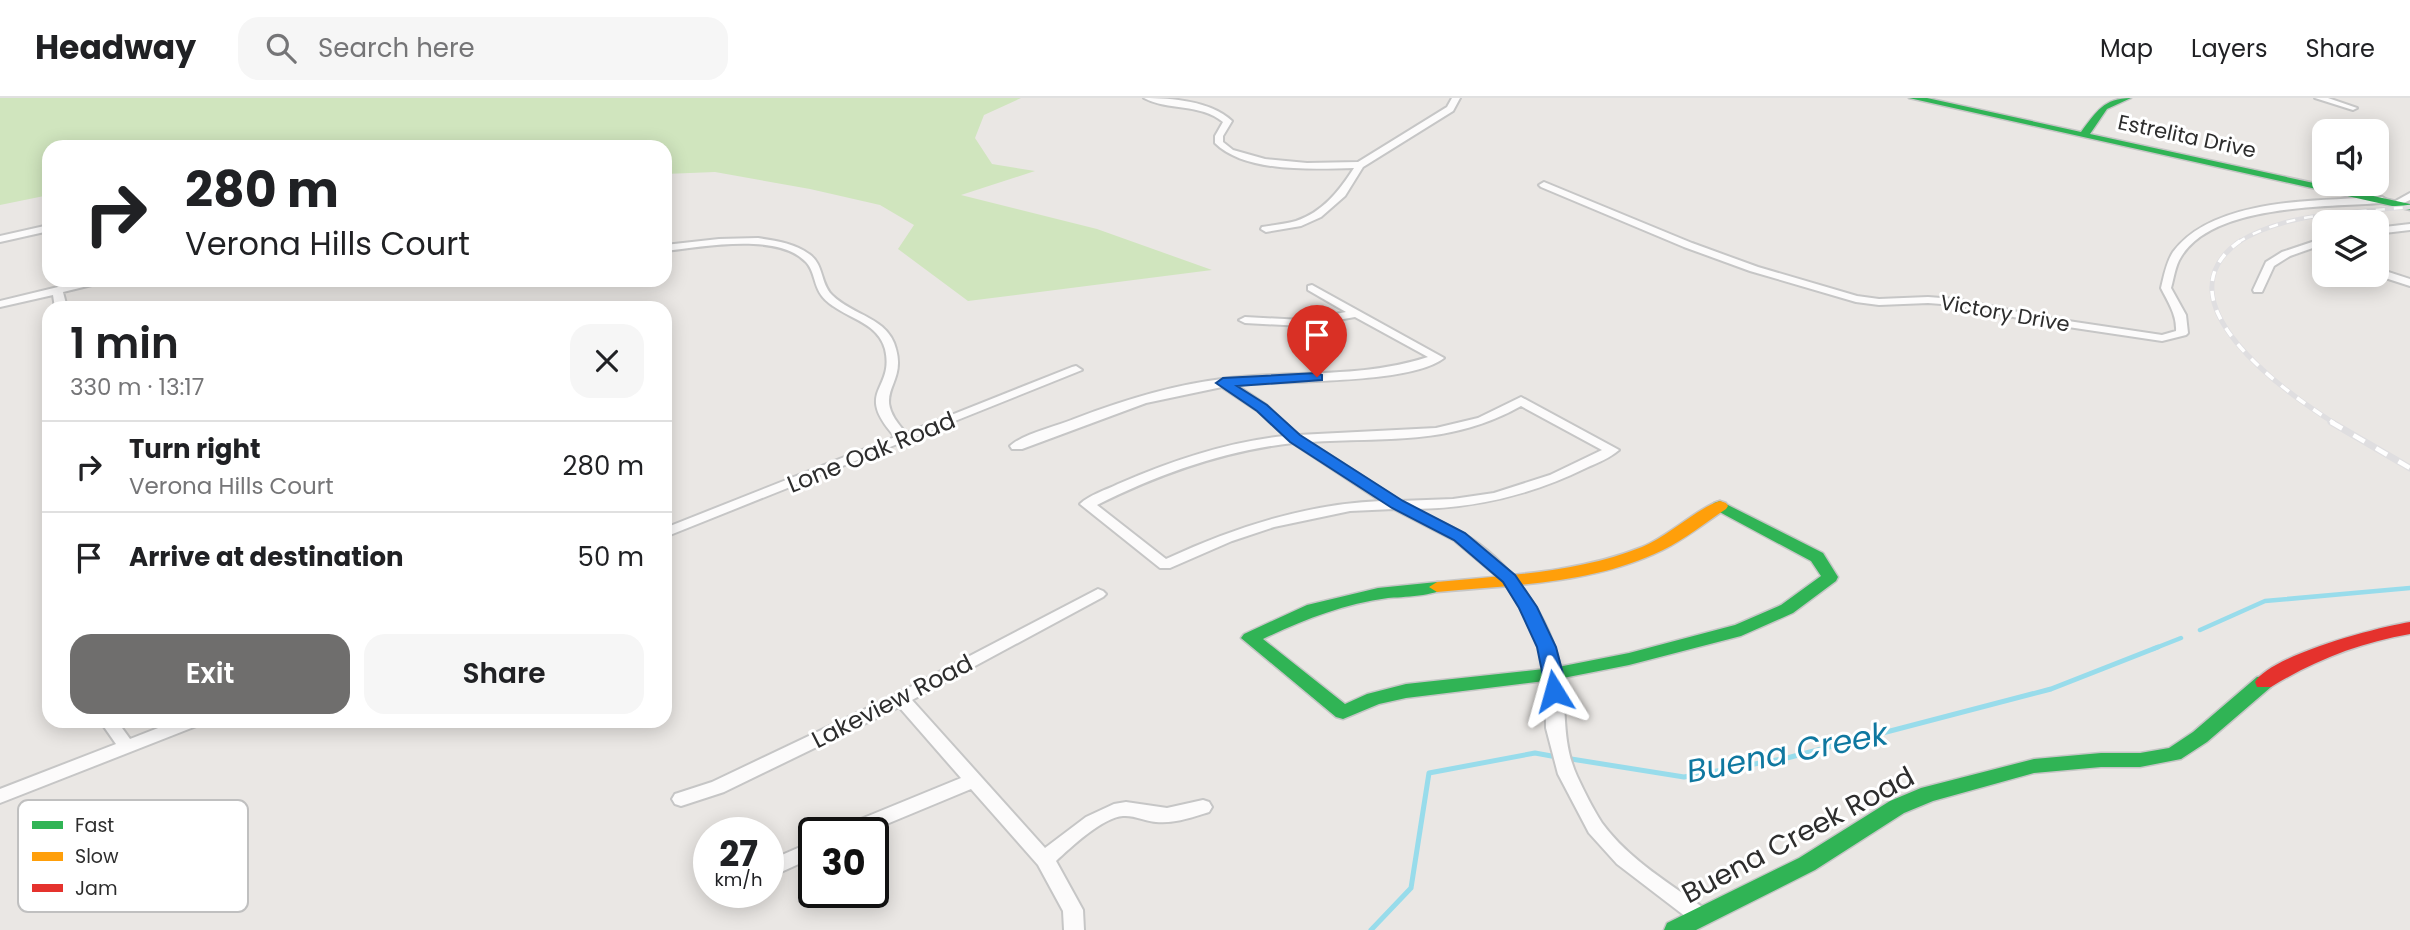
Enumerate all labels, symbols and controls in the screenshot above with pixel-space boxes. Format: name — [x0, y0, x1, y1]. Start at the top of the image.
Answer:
search box — [238, 17, 728, 80]
text: Headway — [35, 24, 196, 71]
icon: search — [262, 29, 300, 67]
text: Search here — [318, 30, 475, 66]
text: Map — [2100, 32, 2153, 65]
text: Layers — [2191, 32, 2267, 65]
text: Share — [2305, 32, 2375, 65]
street label: Estrelita Drive — [2115, 107, 2259, 165]
map controls — [2312, 119, 2389, 287]
button: sound — [2312, 119, 2389, 196]
text: 280 m — [185, 156, 339, 224]
icon: right — [70, 168, 161, 259]
button: layers — [2312, 210, 2389, 287]
text: Verona Hills Court — [185, 221, 470, 266]
street label: Victory Drive — [1938, 287, 2072, 339]
pin — [1287, 305, 1347, 377]
text: 1 min — [70, 314, 179, 373]
icon: arrive — [1298, 316, 1336, 354]
button: close — [570, 324, 644, 398]
text: 330 m · 13:17 — [70, 371, 204, 403]
street label: Lone Oak Road — [782, 403, 960, 501]
text: Turn right — [129, 431, 261, 467]
icon: right — [70, 448, 108, 486]
text: 280 m — [563, 448, 644, 484]
text: Verona Hills Court — [129, 470, 334, 502]
icon: arrive — [70, 539, 108, 577]
text: Arrive at destination — [129, 539, 404, 575]
text: 50 m — [578, 539, 644, 575]
button: Exit — [70, 634, 350, 714]
button: Share — [364, 634, 644, 714]
street label: Lakeview Road — [806, 646, 978, 756]
position arrow — [1517, 654, 1591, 728]
water label: Buena Creek — [1682, 710, 1893, 794]
street label: Buena Creek Road — [1675, 757, 1921, 913]
legend — [18, 800, 248, 912]
text: Fast — [75, 812, 114, 839]
speed limit sign: 30 — [798, 817, 889, 908]
text: 27 — [719, 829, 758, 878]
text: Slow — [75, 843, 119, 870]
text: km/h — [715, 867, 762, 892]
text: Jam — [75, 875, 117, 902]

